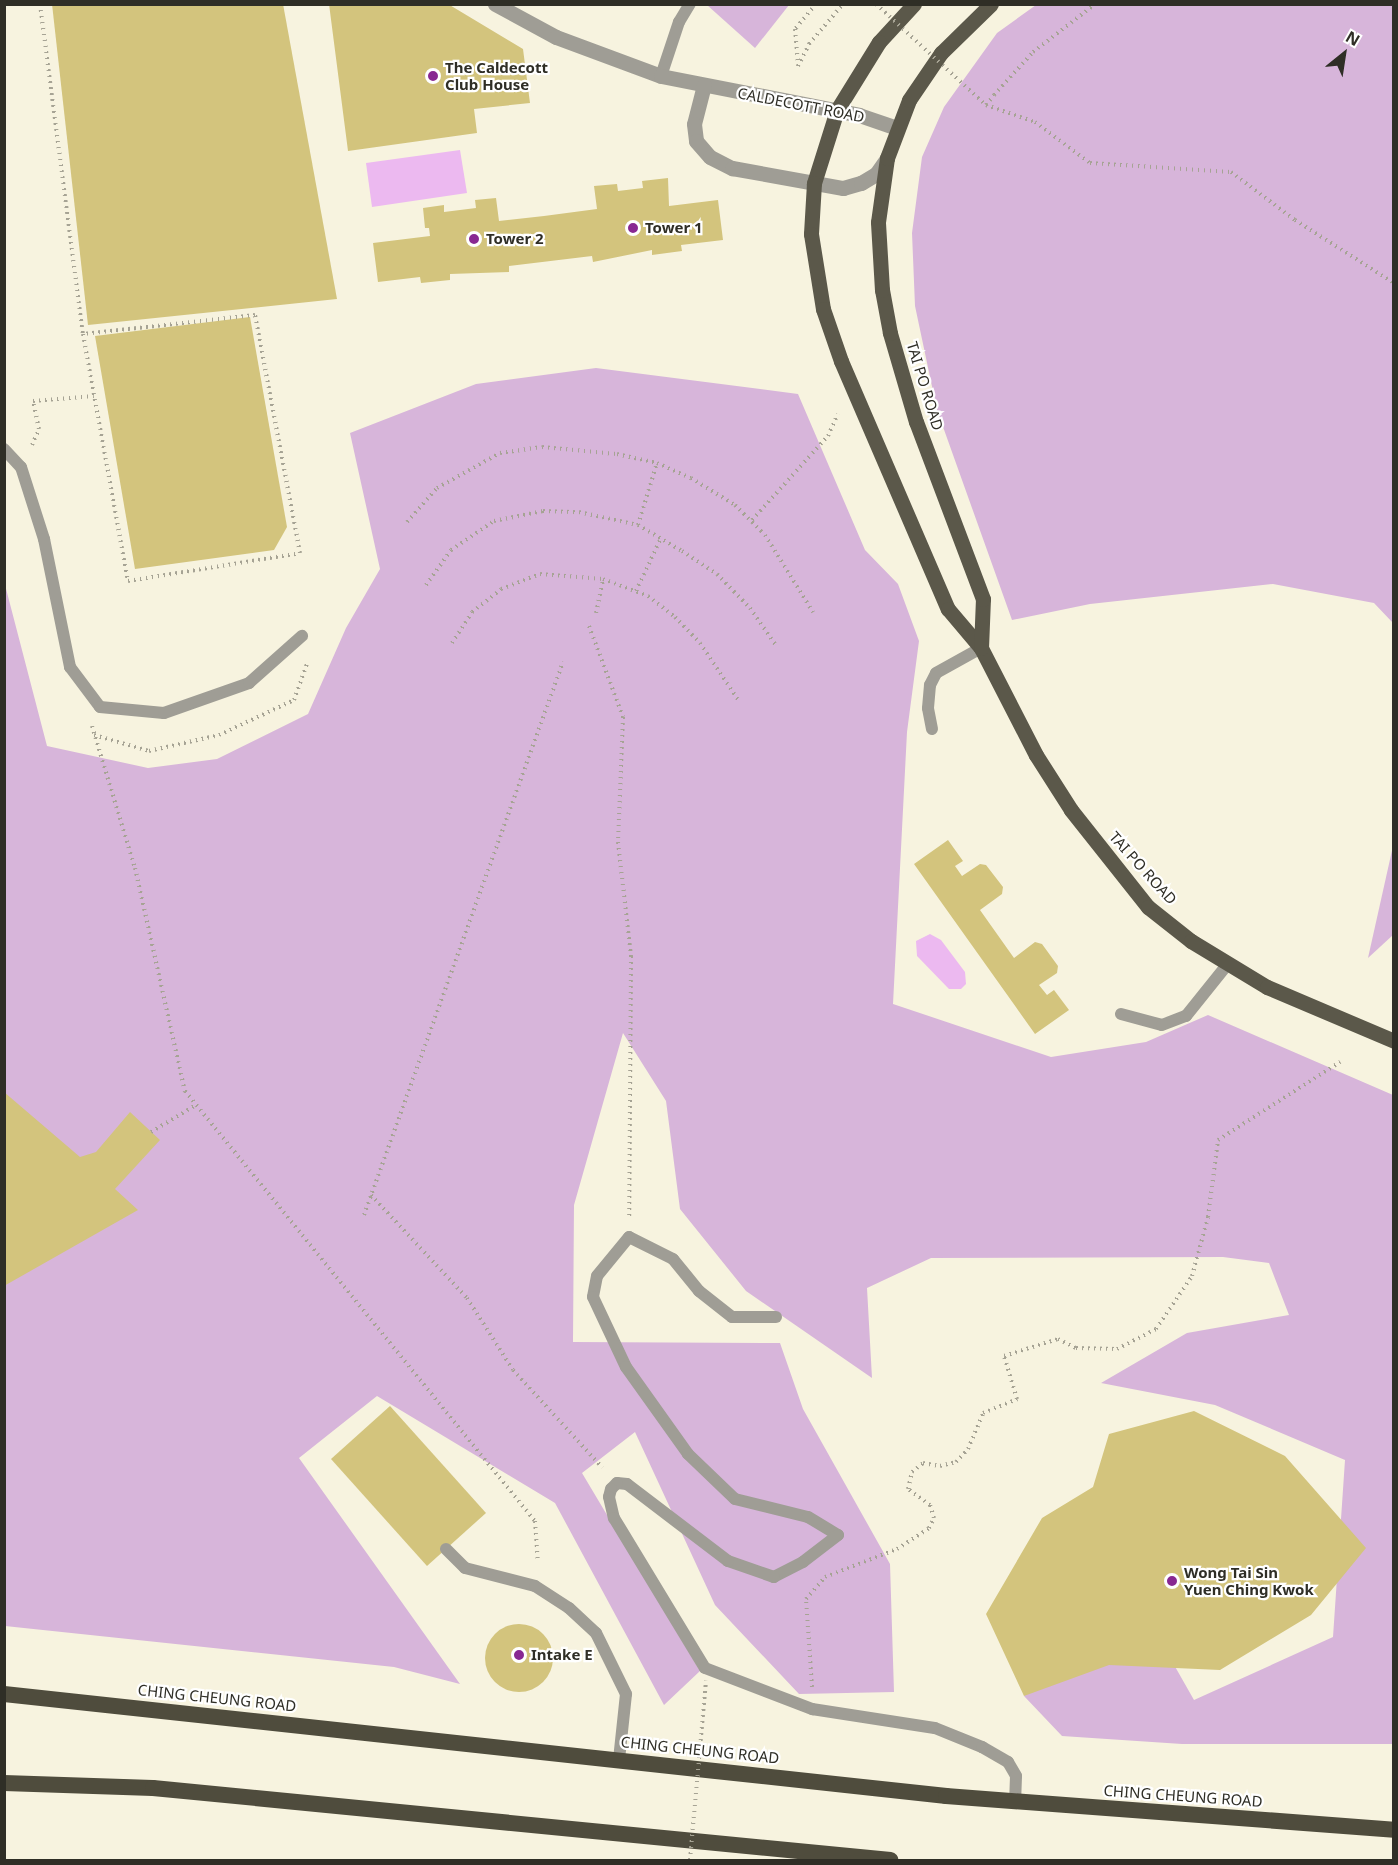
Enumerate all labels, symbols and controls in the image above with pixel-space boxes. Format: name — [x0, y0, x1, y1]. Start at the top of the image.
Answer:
north arrow — [1314, 24, 1374, 84]
text: N — [1342, 26, 1364, 51]
place label: The Caldecott Club House — [445, 58, 548, 93]
marker: The Caldecott Club House — [426, 69, 440, 83]
street label: CALDECOTT ROAD — [736, 84, 866, 126]
place label: Tower 1 — [645, 219, 703, 237]
marker: Tower 1 — [626, 221, 640, 235]
place label: Tower 2 — [486, 230, 544, 248]
marker: Tower 2 — [467, 232, 481, 246]
street label: TAI PO ROAD — [903, 339, 947, 433]
street label: TAI PO ROAD — [1106, 828, 1180, 908]
place label: Wong Tai Sin Yuen Ching Kwok — [1184, 1563, 1314, 1598]
marker: Wong Tai Sin Yuen Ching Kwok — [1165, 1574, 1179, 1588]
place label: Intake E — [531, 1646, 593, 1664]
marker: Intake E — [512, 1648, 526, 1662]
street label: CHING CHEUNG ROAD — [137, 1681, 297, 1715]
street label: CHING CHEUNG ROAD — [620, 1733, 780, 1767]
street label: CHING CHEUNG ROAD — [1103, 1781, 1263, 1811]

